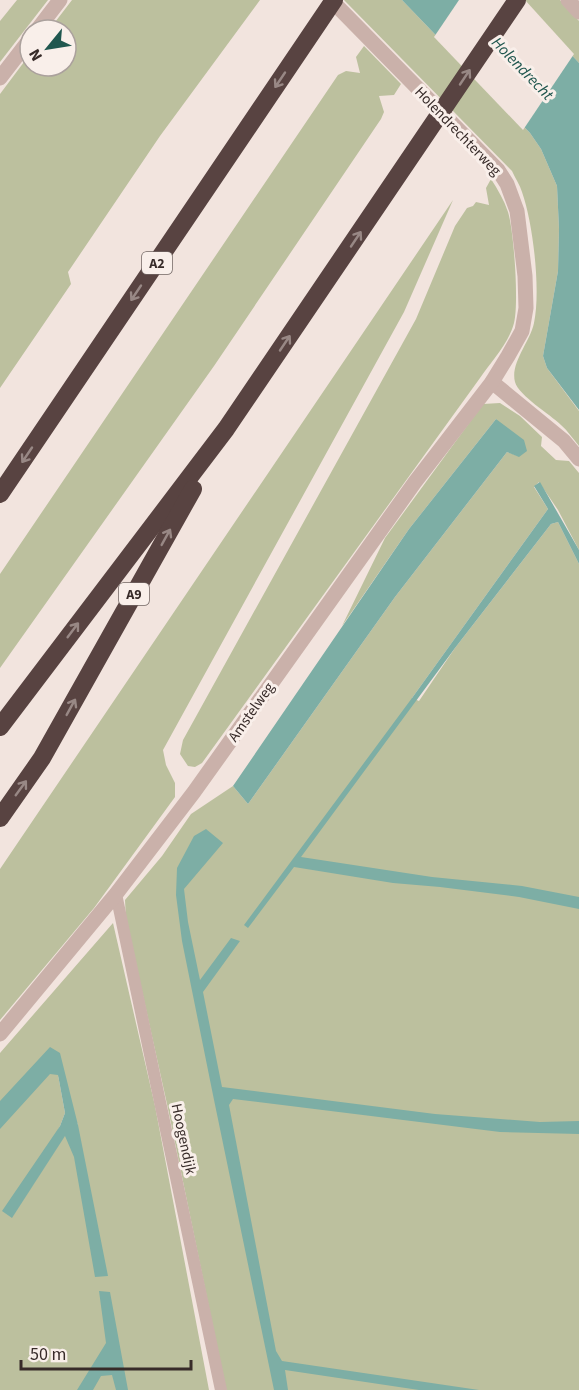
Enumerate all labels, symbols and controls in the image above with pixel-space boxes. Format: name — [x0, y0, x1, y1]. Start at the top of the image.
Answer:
north arrow — [18, 18, 78, 78]
water label: Holendrecht — [486, 32, 559, 106]
text: N — [24, 45, 48, 65]
one-way arrow — [459, 70, 471, 86]
one-way arrow — [274, 71, 287, 88]
street label: Holendrechterweg — [410, 82, 506, 181]
one-way arrow — [350, 231, 362, 247]
road number: A2 — [142, 252, 172, 274]
one-way arrow — [130, 285, 142, 301]
one-way arrow — [279, 335, 291, 352]
one-way arrow — [21, 446, 33, 462]
one-way arrow — [160, 529, 172, 546]
road number: A9 — [119, 583, 149, 605]
one-way arrow — [67, 623, 80, 639]
street label: Amstelweg — [223, 678, 280, 746]
one-way arrow — [66, 699, 77, 717]
one-way arrow — [15, 780, 27, 797]
street label: Hoogendijk — [166, 1102, 201, 1177]
scale bar — [21, 1333, 190, 1371]
text: 50 m — [30, 1342, 66, 1367]

